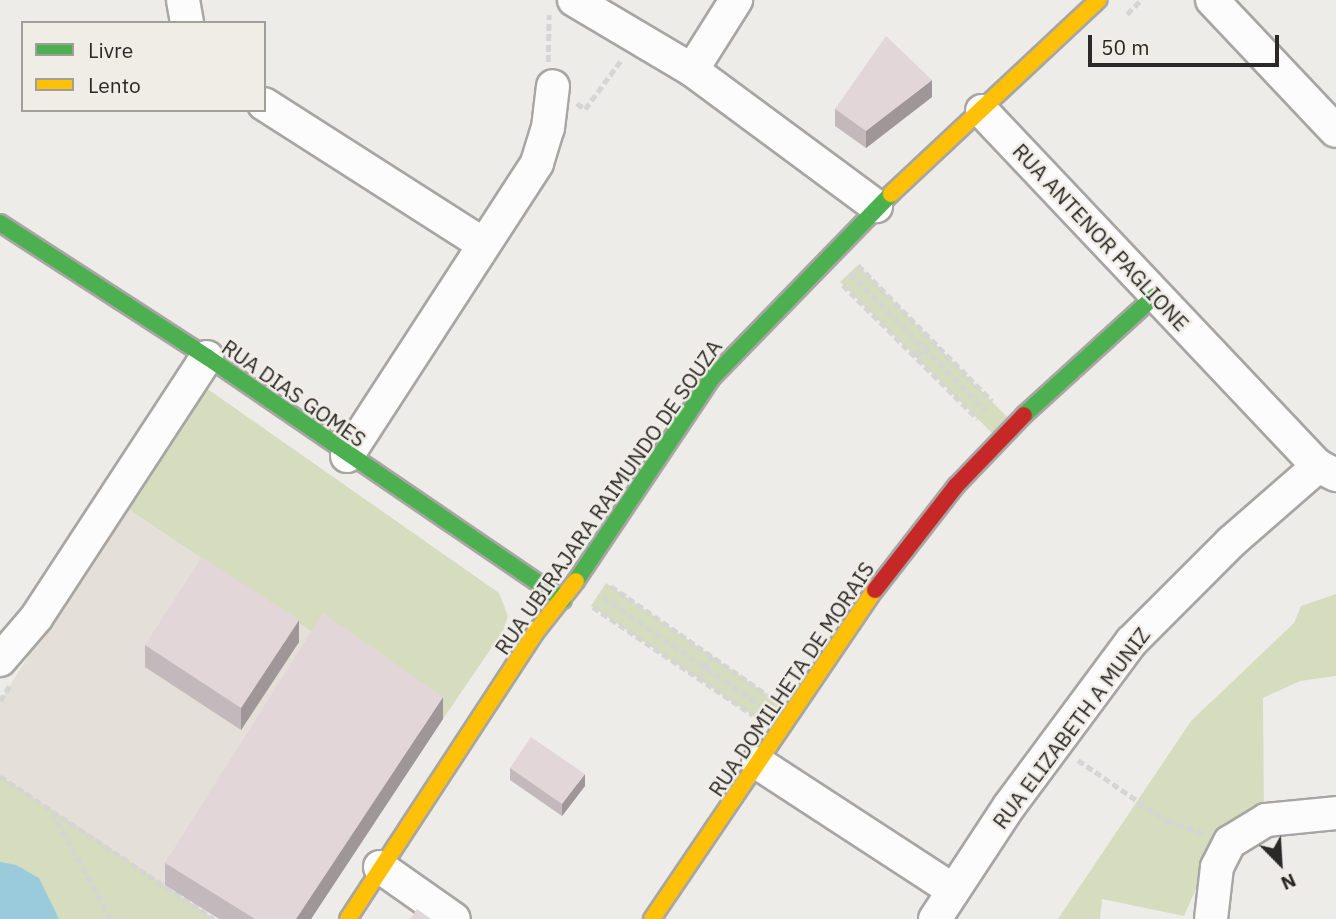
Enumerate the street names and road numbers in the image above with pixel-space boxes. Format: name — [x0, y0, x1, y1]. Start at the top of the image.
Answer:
street label: RUA ANTENOR PAGLIONE — [1008, 138, 1194, 336]
street label: RUA DIAS GOMES — [217, 334, 371, 452]
street label: RUA UBIRAJARA RAIMUNDO DE SOUZA — [489, 335, 727, 659]
street label: RUA DOMILHETA DE MORAIS — [703, 557, 879, 801]
street label: RUA ELIZABETH A MUNIZ — [987, 622, 1155, 834]

